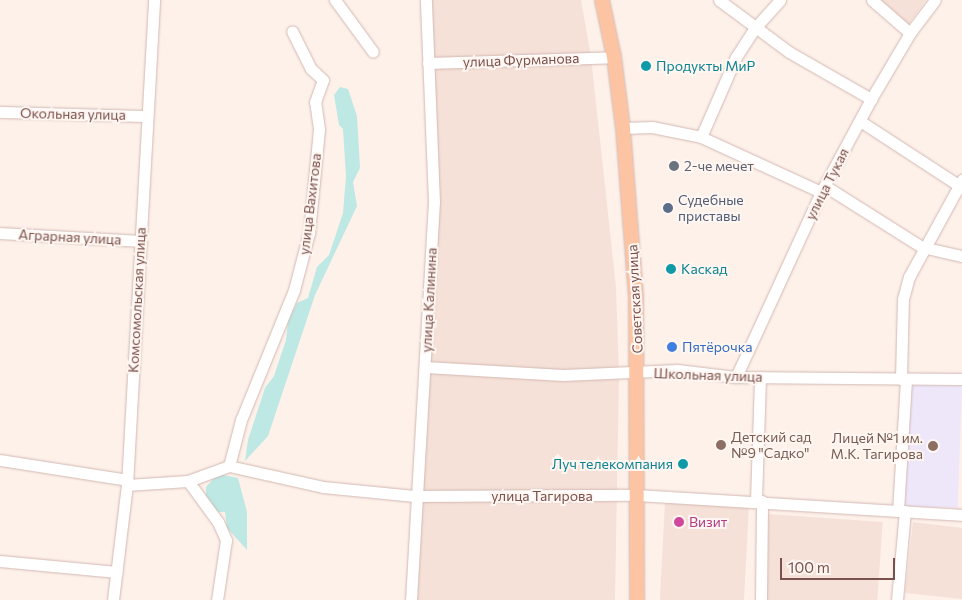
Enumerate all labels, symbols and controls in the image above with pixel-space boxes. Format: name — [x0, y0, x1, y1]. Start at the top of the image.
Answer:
street label: улица Фурманова — [462, 50, 580, 70]
place label: Продукты МиР — [656, 58, 755, 74]
marker: Продукты МиР — [640, 60, 652, 72]
street label: Окольная улица — [20, 105, 126, 123]
street label: улица Тукая — [802, 145, 852, 223]
street label: улица Вахитова — [295, 152, 325, 256]
place label: 2-че мечет — [684, 158, 754, 174]
marker: 2-че мечет — [668, 160, 680, 172]
place label: Судебные приставы — [678, 192, 744, 224]
marker: Судебные приставы — [662, 202, 674, 214]
street label: Аграрная улица — [18, 226, 122, 248]
street label: Комсомольская улица — [125, 227, 149, 373]
street label: Советская улица — [624, 244, 646, 354]
street label: улица Калинина — [418, 247, 440, 353]
place label: Каскад — [681, 261, 728, 277]
marker: Каскад — [665, 263, 677, 275]
place label: Пятёрочка — [682, 339, 752, 355]
marker: Пятёрочка — [666, 341, 678, 353]
street label: Школьная улица — [653, 365, 763, 385]
place label: Детский сад №9 "Садко" — [731, 429, 811, 462]
place label: Лицей №1 им. М.К. Тагирова — [830, 430, 923, 462]
marker: Детский сад №9 "Садко" — [715, 439, 727, 451]
marker: Лицей №1 им. М.К. Тагирова — [927, 440, 939, 452]
place label: Луч телекомпания — [552, 456, 673, 472]
marker: Луч телекомпания — [677, 458, 689, 470]
street label: улица Тагирова — [491, 488, 593, 504]
place label: Визит — [689, 514, 727, 530]
marker: Визит — [673, 516, 685, 528]
scale bar — [782, 548, 897, 580]
text: 100 m — [788, 558, 830, 576]

